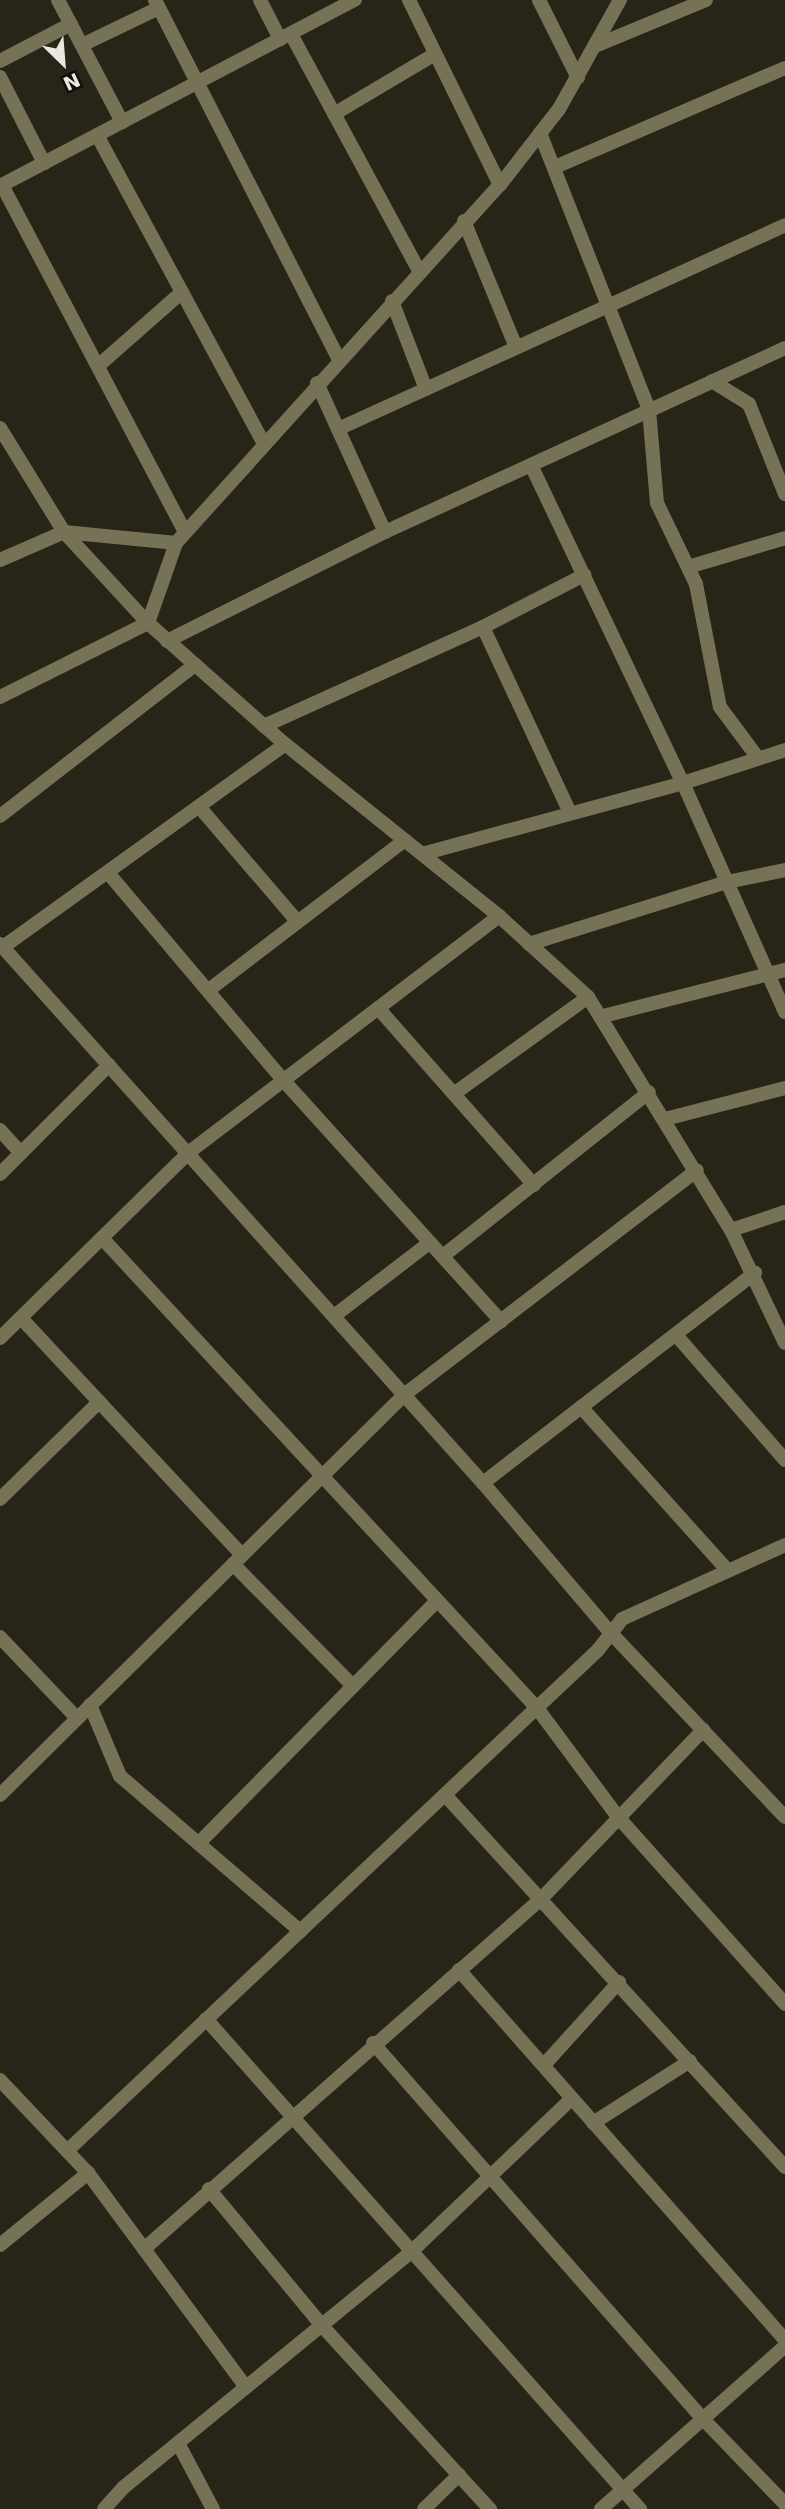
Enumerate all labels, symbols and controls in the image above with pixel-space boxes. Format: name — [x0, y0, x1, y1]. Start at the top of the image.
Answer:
north arrow — [28, 28, 98, 98]
text: N — [60, 69, 84, 95]

